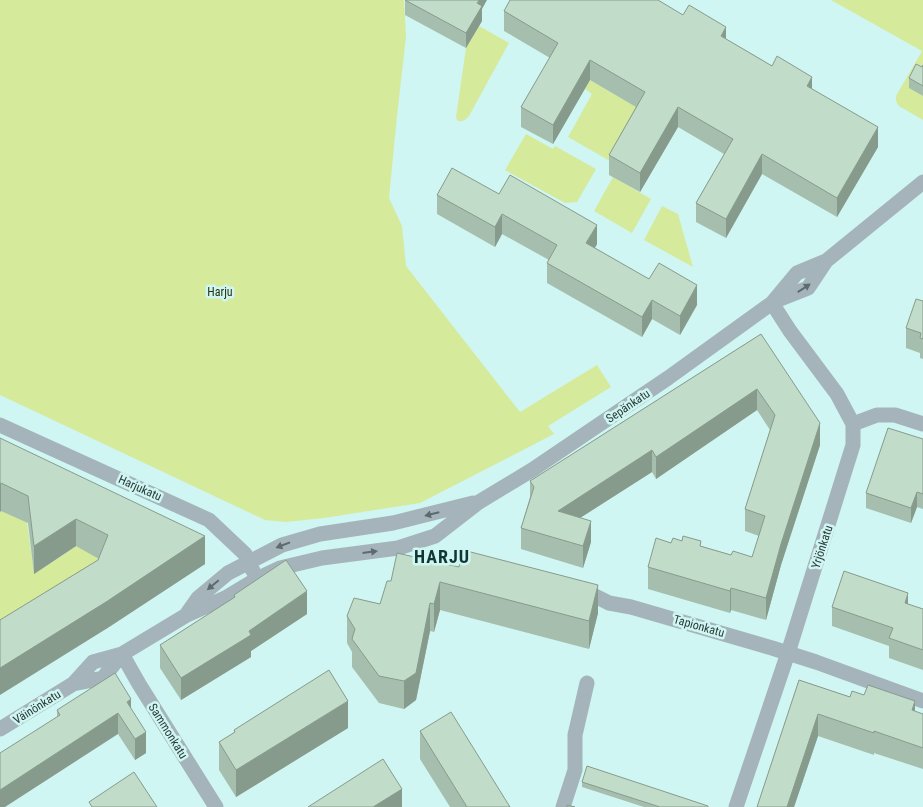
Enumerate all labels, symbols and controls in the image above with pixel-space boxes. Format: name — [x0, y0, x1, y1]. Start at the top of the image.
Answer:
one-way arrow — [797, 283, 811, 292]
park label: Harju — [207, 285, 233, 299]
street label: Sepänkatu — [603, 386, 653, 426]
street label: Harjukatu — [116, 472, 164, 504]
one-way arrow — [424, 510, 439, 518]
street label: Yrjönkatu — [808, 523, 836, 570]
one-way arrow — [276, 542, 291, 549]
district label: HARJU — [414, 546, 470, 567]
one-way arrow — [363, 548, 379, 556]
one-way arrow — [207, 579, 220, 590]
street label: Tapionkatu — [672, 612, 726, 640]
street label: Väinönkatu — [11, 687, 63, 727]
street label: Sammonkatu — [146, 701, 191, 761]

